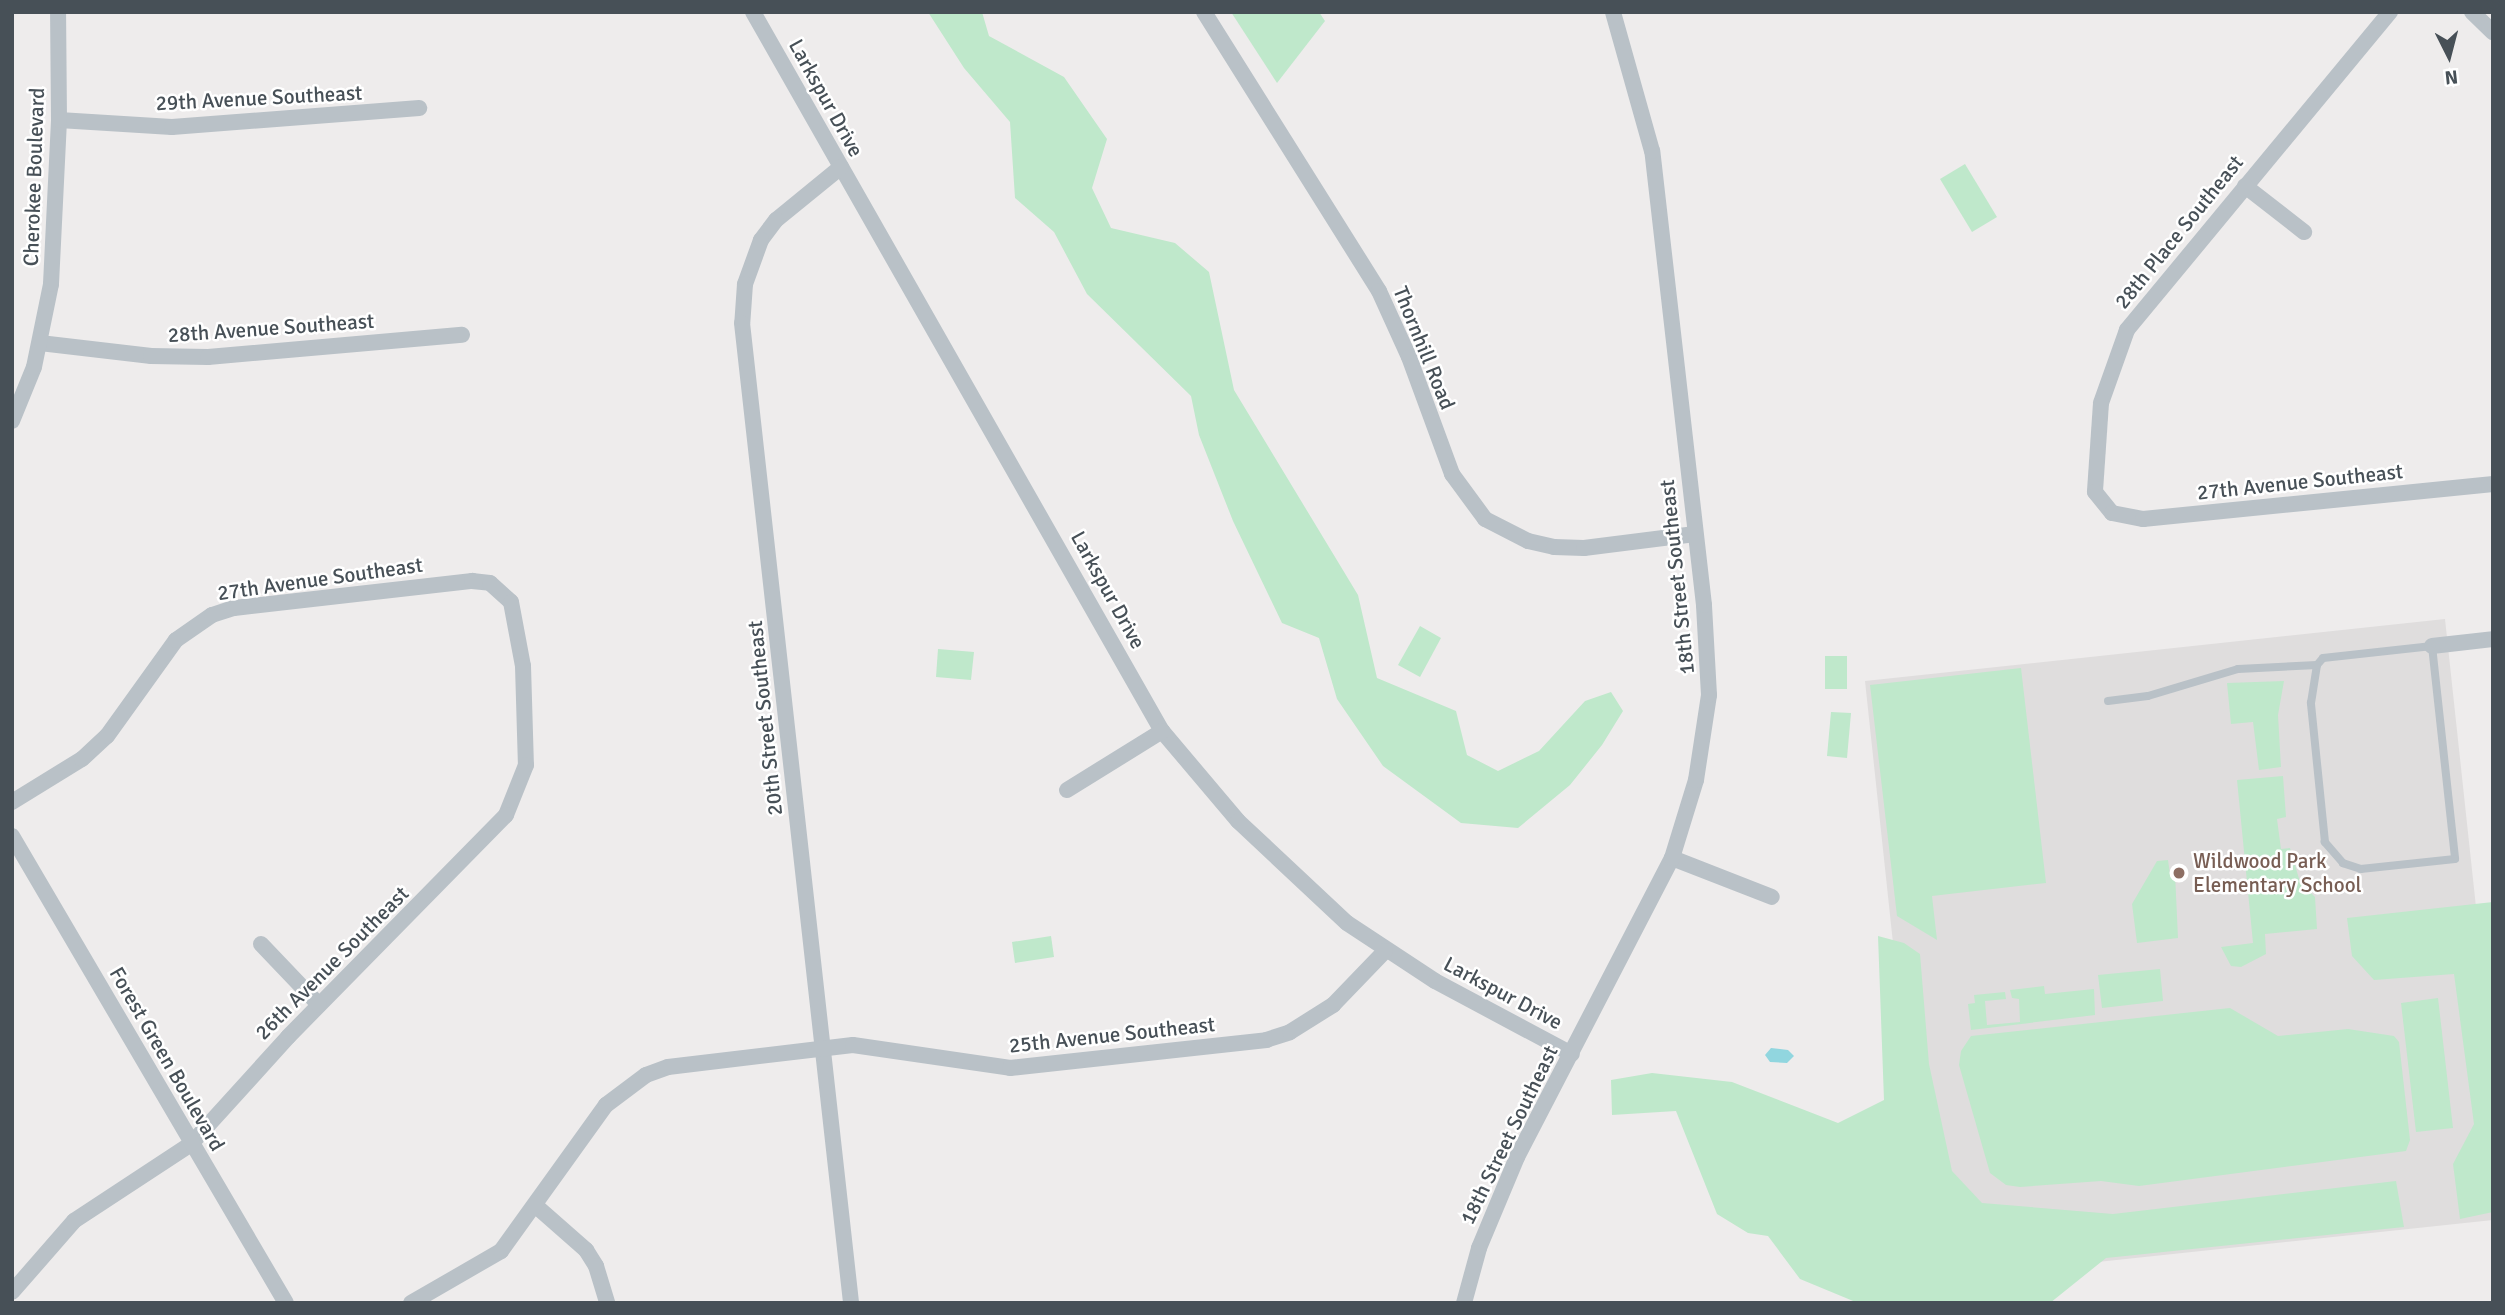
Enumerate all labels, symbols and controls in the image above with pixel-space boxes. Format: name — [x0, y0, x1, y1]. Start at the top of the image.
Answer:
north arrow — [2414, 21, 2484, 91]
street label: Larkspur Drive — [783, 35, 869, 161]
text: N — [2443, 64, 2459, 90]
street label: 29th Avenue Southeast — [155, 80, 363, 116]
street label: Cherokee Boulevard — [18, 87, 50, 267]
street label: 28th Place Southeast — [2109, 150, 2249, 314]
street label: Thornhill Road — [1388, 283, 1460, 413]
street label: 28th Avenue Southeast — [167, 308, 375, 348]
street label: 27th Avenue Southeast — [2196, 459, 2404, 505]
street label: 18th Street Southeast — [1654, 478, 1700, 676]
street label: Larkspur Drive — [1065, 527, 1151, 653]
street label: 27th Avenue Southeast — [216, 552, 424, 606]
street label: 20th Street Southeast — [742, 619, 788, 817]
place label: Wildwood Park Elementary School — [2193, 848, 2362, 898]
marker: Wildwood Park Elementary School — [2171, 865, 2187, 881]
street label: 26th Avenue Southeast — [250, 881, 414, 1045]
street label: Larkspur Drive — [1439, 951, 1567, 1035]
street label: Forest Green Boulevard — [104, 962, 230, 1156]
street label: 25th Avenue Southeast — [1008, 1012, 1216, 1058]
street label: 18th Street Southeast — [1455, 1041, 1563, 1229]

